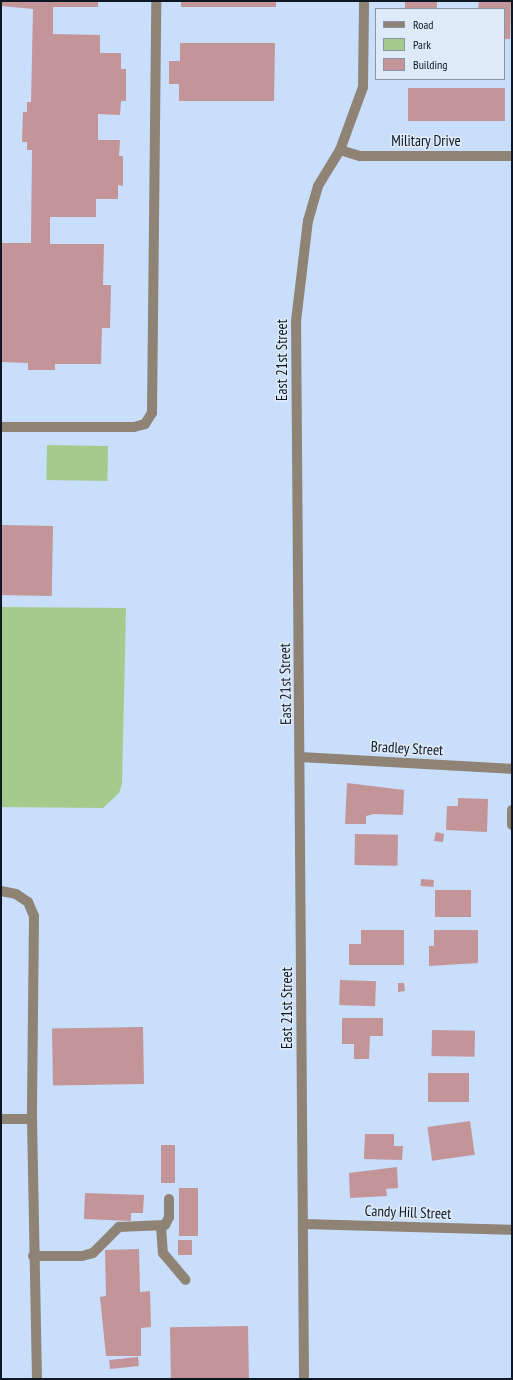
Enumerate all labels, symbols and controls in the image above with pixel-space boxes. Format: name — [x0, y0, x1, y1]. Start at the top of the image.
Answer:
legend — [375, 8, 505, 80]
text: Road — [413, 17, 433, 32]
text: Park — [413, 37, 431, 52]
text: Building — [413, 57, 448, 72]
street label: Military Drive — [391, 132, 461, 150]
street label: East 21st Street — [273, 319, 291, 401]
street label: East 21st Street — [275, 643, 295, 725]
street label: Bradley Street — [370, 737, 444, 759]
street label: East 21st Street — [278, 967, 296, 1049]
street label: Candy Hill Street — [364, 1201, 452, 1223]

